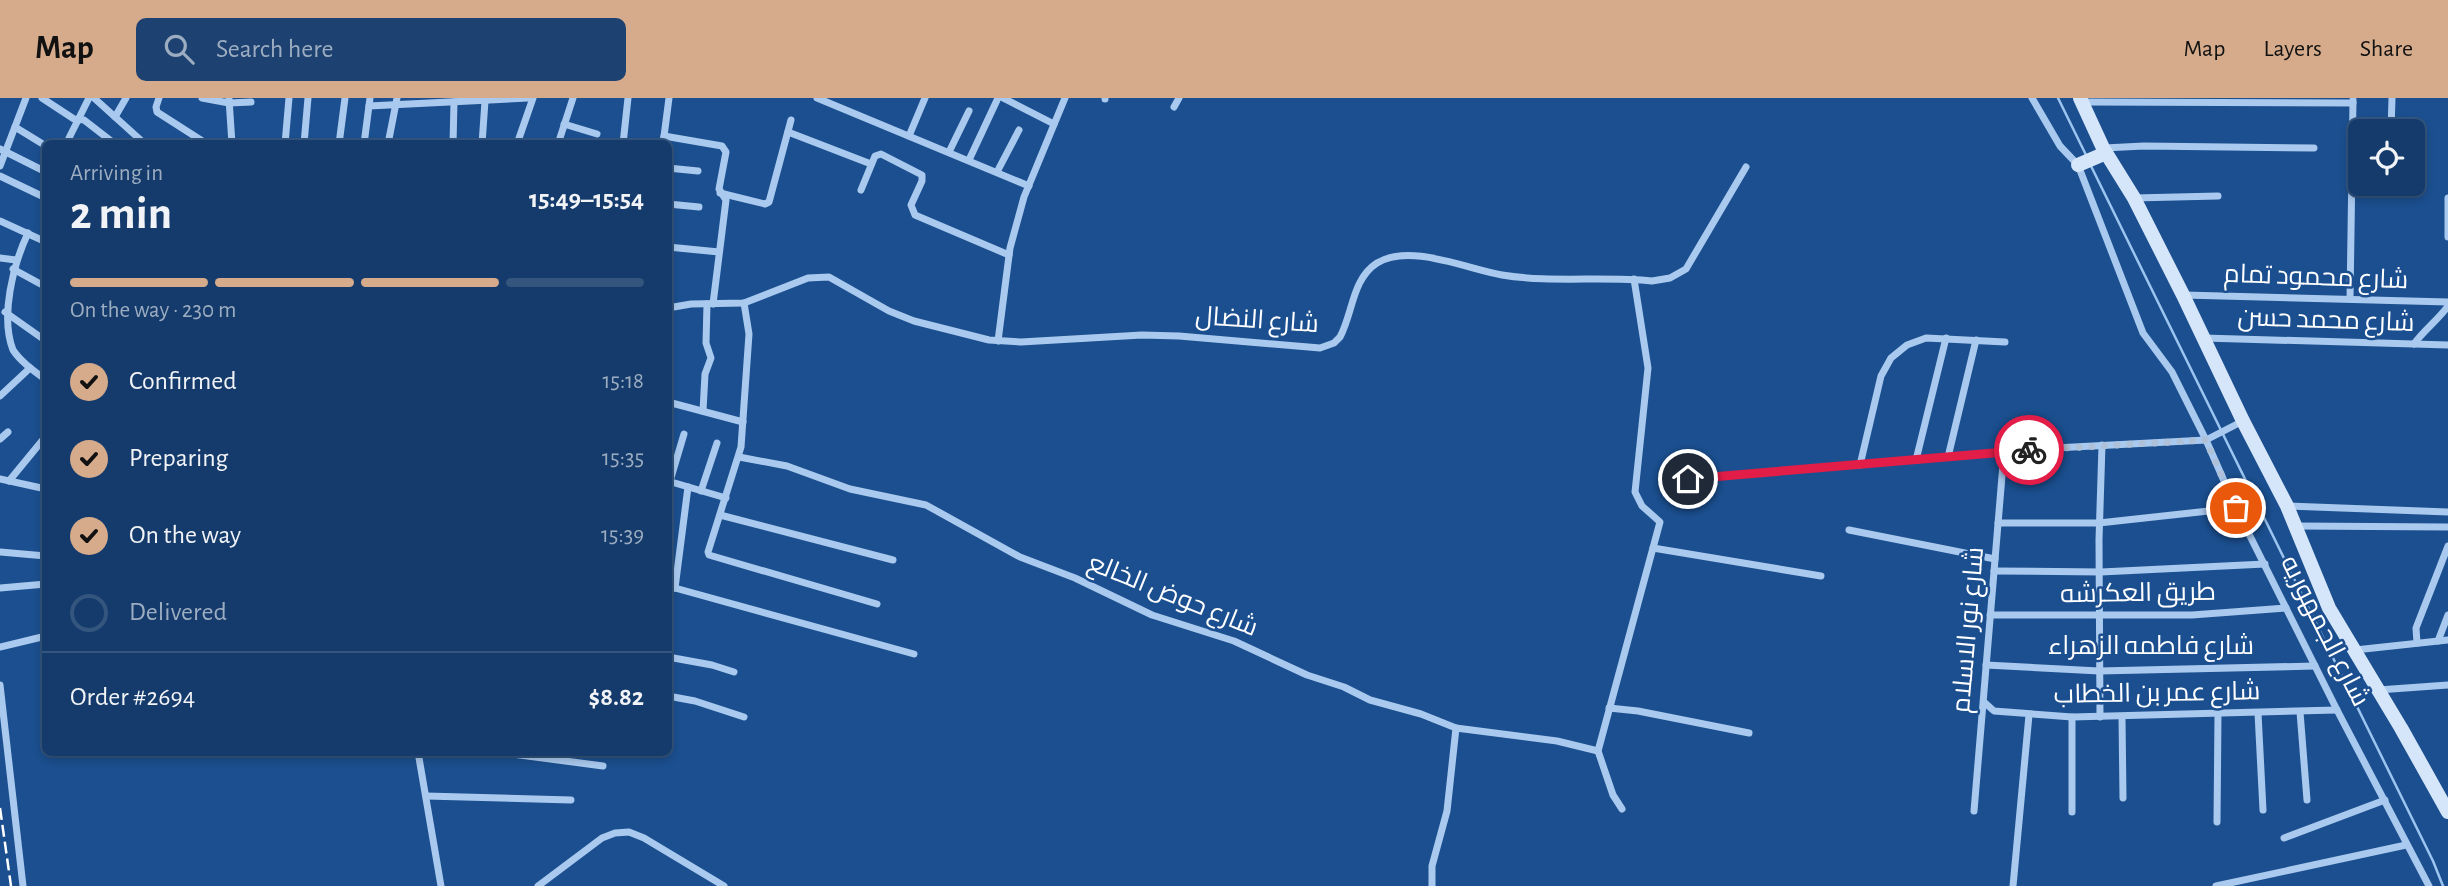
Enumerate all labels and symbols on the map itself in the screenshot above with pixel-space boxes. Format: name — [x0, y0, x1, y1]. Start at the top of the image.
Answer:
street label: شارع محمود تمام — [2223, 261, 2409, 297]
street label: شارع النضال — [1194, 303, 1320, 340]
street label: شارع محمد حسن — [2237, 304, 2415, 339]
courier — [1994, 415, 2064, 485]
pin — [1658, 449, 1718, 509]
pin — [2206, 478, 2266, 538]
street label: شارع نور الاسلام — [1948, 546, 1992, 715]
street label: شارع حوض الخالع — [1083, 549, 1262, 644]
street label: شارع الجمهوريه — [2273, 552, 2374, 712]
street label: طريق العكرشه — [2060, 579, 2216, 609]
street label: شارع فاطمه الزهراء — [2048, 633, 2254, 662]
street label: شارع عمر بن الخطاب — [2053, 678, 2261, 711]

